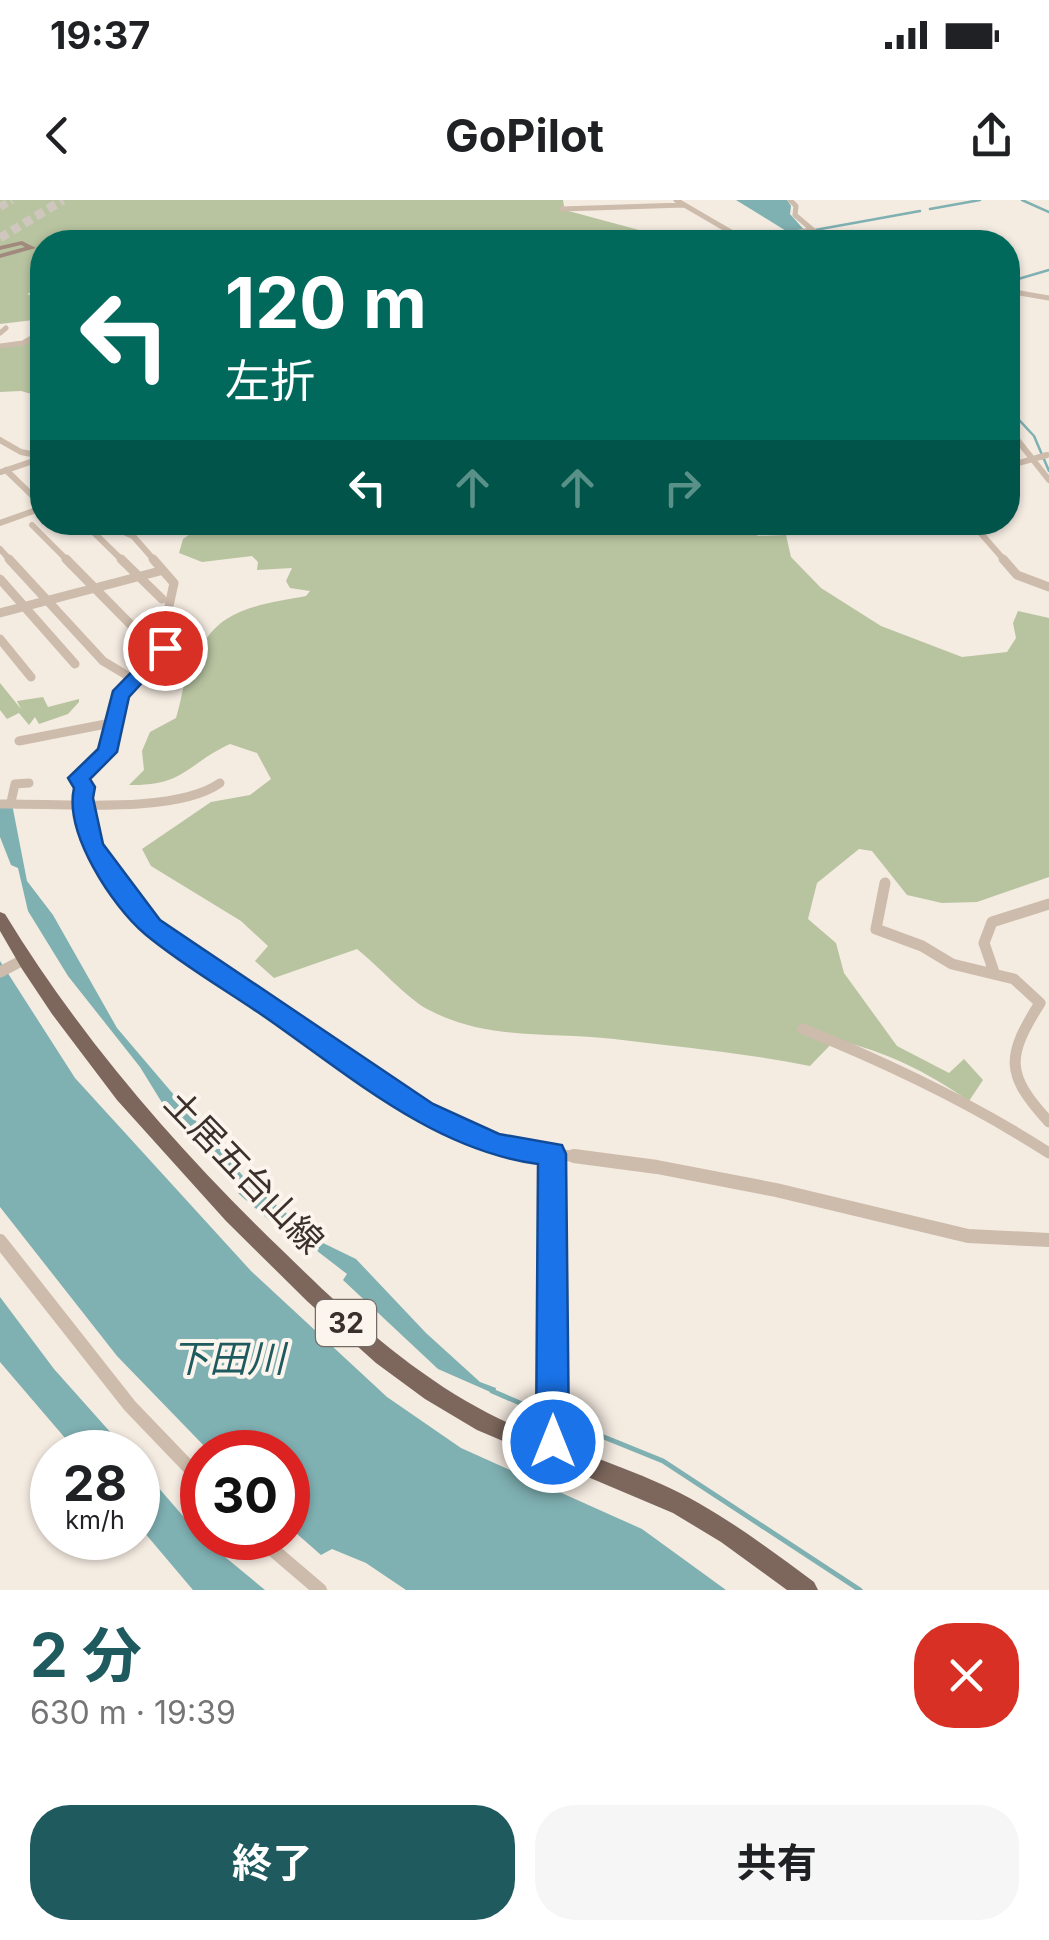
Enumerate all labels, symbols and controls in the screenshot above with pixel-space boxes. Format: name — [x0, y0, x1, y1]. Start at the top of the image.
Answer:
text: 19:37 — [50, 12, 150, 58]
icon: back — [30, 108, 85, 163]
text: GoPilot — [445, 108, 604, 163]
icon: share — [964, 108, 1019, 163]
text: 120 m — [225, 260, 427, 345]
icon: left — [60, 270, 190, 400]
text: 左折 — [225, 353, 315, 408]
icon: left — [340, 460, 395, 515]
icon: ahead — [445, 460, 500, 515]
icon: ahead — [550, 460, 605, 515]
icon: right — [655, 460, 710, 515]
pin — [123, 606, 208, 691]
icon: arrive — [138, 621, 193, 676]
street label: 土居五台山線 — [157, 1081, 333, 1261]
road number: 32 — [316, 1300, 376, 1346]
water label: 下田川 — [171, 1335, 289, 1381]
position arrow — [501, 1390, 605, 1494]
speed limit sign: 30 — [180, 1430, 310, 1560]
text: 28 — [63, 1453, 127, 1513]
text: km/h — [65, 1505, 125, 1535]
text: 2 分 — [30, 1619, 142, 1691]
button: close — [914, 1623, 1019, 1728]
text: 630 m · 19:39 — [30, 1693, 236, 1732]
button: 終了 — [30, 1805, 515, 1920]
button: 共有 — [535, 1805, 1019, 1920]

